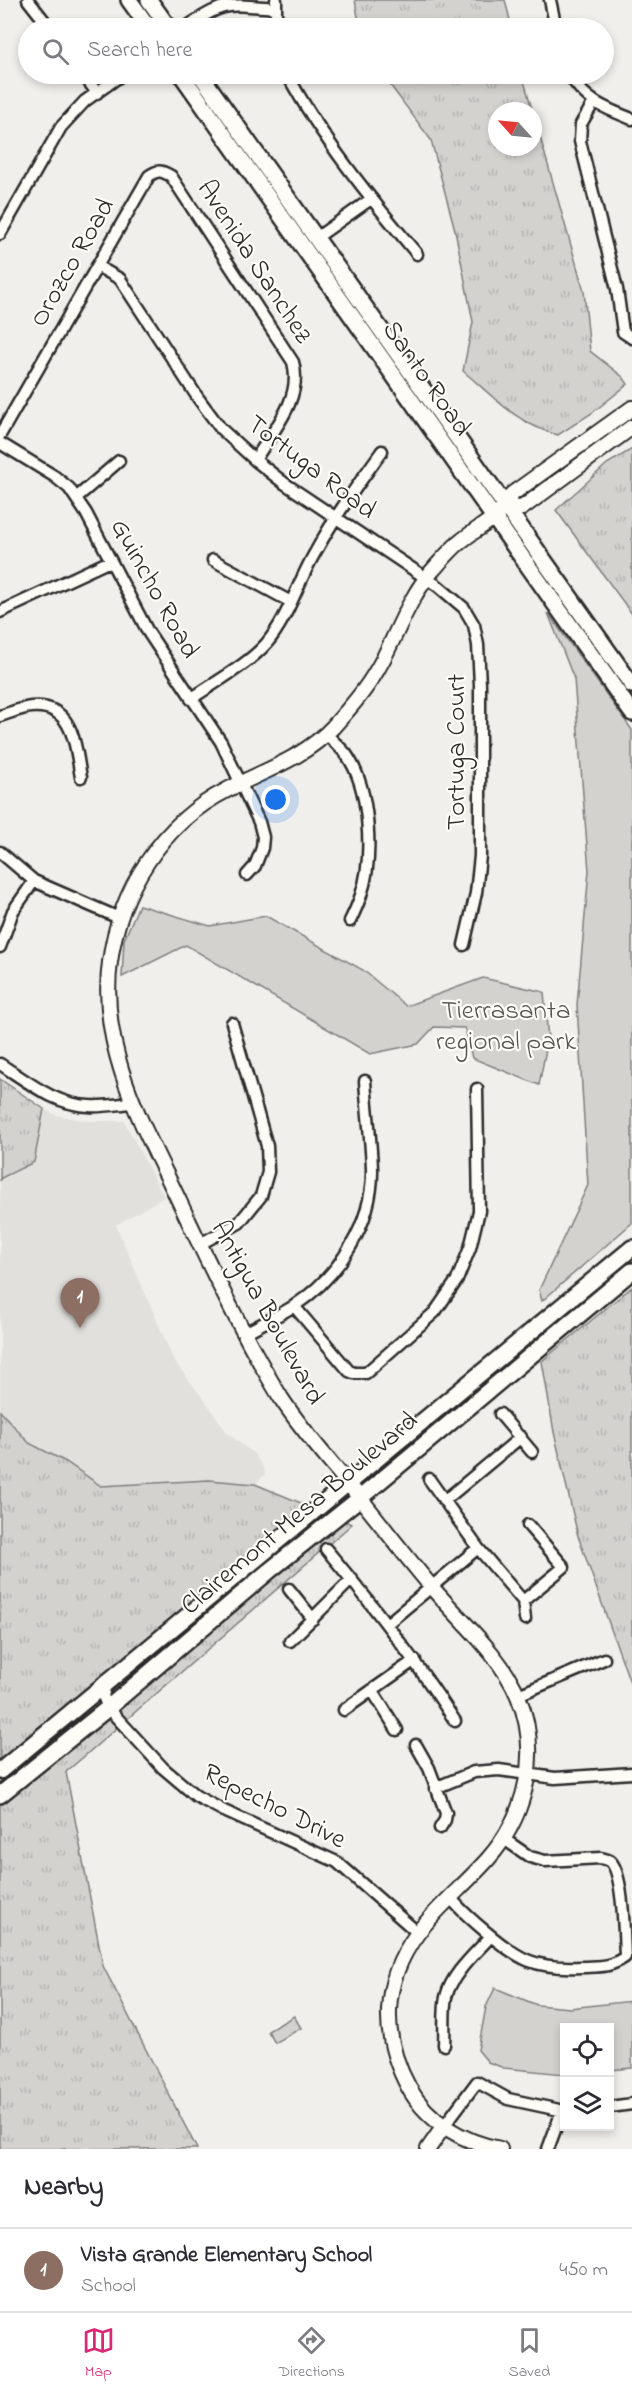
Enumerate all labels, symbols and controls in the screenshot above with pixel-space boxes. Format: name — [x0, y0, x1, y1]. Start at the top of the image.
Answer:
search box — [18, 18, 614, 84]
icon: search — [39, 35, 72, 68]
text: Search here — [87, 35, 192, 67]
north arrow — [488, 102, 542, 156]
street label: Avenida Sanchez — [186, 173, 322, 352]
street label: Orozco Road — [20, 191, 126, 335]
street label: Santo Road — [372, 313, 480, 445]
street label: Tortuga Road — [238, 406, 384, 530]
street label: Guincho Road — [99, 512, 209, 666]
street label: Tortuga Court — [438, 674, 477, 830]
your location — [261, 785, 290, 814]
park label: Tierrasanta regional park — [436, 992, 576, 1062]
street label: Antigua Boulevard — [200, 1214, 334, 1412]
pin: 1 — [60, 1278, 100, 1328]
street label: Clairemont Mesa Boulevard — [173, 1403, 427, 1625]
street label: Repecho Drive — [196, 1754, 353, 1860]
map controls — [560, 2023, 614, 2131]
button: locate — [560, 2023, 614, 2077]
button: layers — [560, 2077, 614, 2131]
text: Nearby — [24, 2169, 103, 2207]
text: Vista Grande Elementary School — [81, 2240, 372, 2272]
text: 1 — [40, 2256, 47, 2285]
text: 450 m — [559, 2256, 608, 2285]
text: School — [81, 2272, 136, 2301]
tab: Map — [82, 2324, 115, 2384]
tab: Directions — [278, 2324, 345, 2384]
tab: Saved — [508, 2324, 550, 2384]

